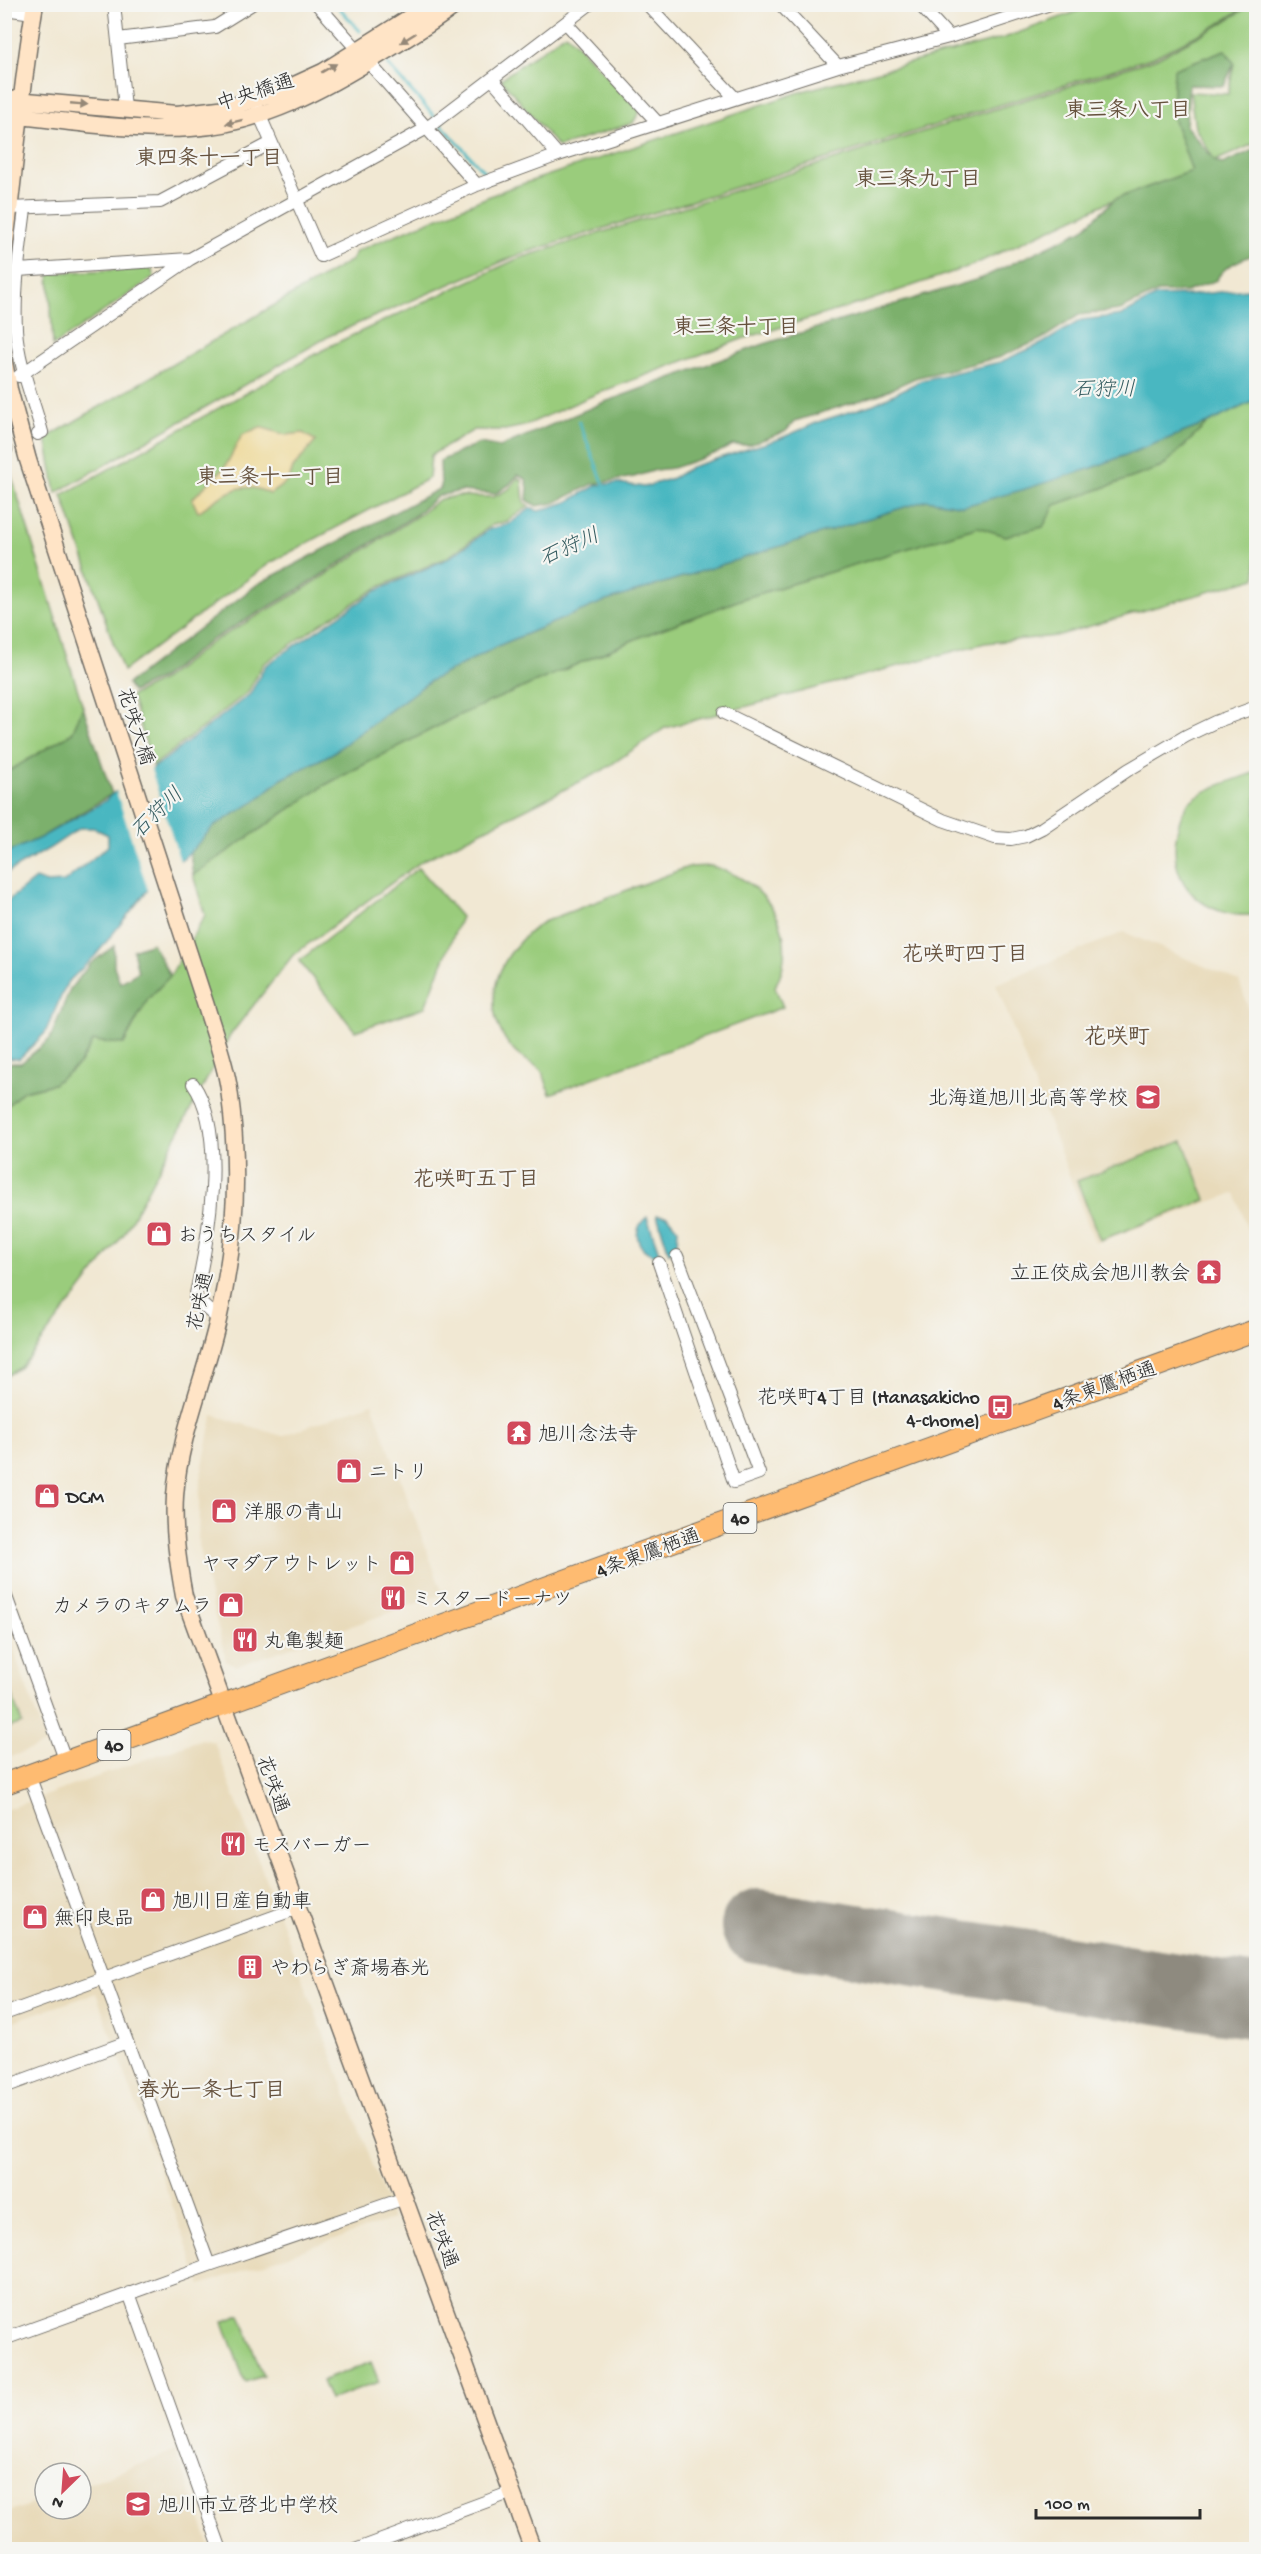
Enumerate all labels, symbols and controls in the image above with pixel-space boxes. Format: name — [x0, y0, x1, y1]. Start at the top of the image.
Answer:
one-way arrow — [400, 32, 417, 43]
one-way arrow — [321, 63, 338, 73]
street label: 中央橋通 — [214, 69, 298, 118]
district label: 東三条八丁目 — [1065, 98, 1191, 125]
one-way arrow — [70, 100, 89, 109]
one-way arrow — [225, 117, 243, 127]
district label: 東四条十一丁目 — [136, 146, 283, 173]
district label: 東三条九丁目 — [855, 167, 981, 194]
district label: 東三条十丁目 — [673, 315, 799, 342]
water label: 石狩川 — [1073, 378, 1136, 404]
district label: 東三条十一丁目 — [197, 465, 344, 492]
water label: 石狩川 — [536, 524, 604, 573]
street label: 花咲大橋 — [110, 685, 158, 769]
water label: 石狩川 — [126, 783, 190, 845]
district label: 花咲町四丁目 — [902, 943, 1028, 969]
district label: 花咲町 — [1084, 1025, 1150, 1052]
school or university icon: 北海道旭川北高等学校 — [1133, 1082, 1163, 1112]
place label: 北海道旭川北高等学校 — [928, 1087, 1128, 1112]
district label: 花咲町五丁目 — [413, 1168, 539, 1194]
shop icon: おうちスタイル — [144, 1219, 174, 1249]
place label: おうちスタイル — [178, 1225, 316, 1249]
temple icon: 立正佼成会旭川教会 — [1194, 1257, 1224, 1287]
place label: 立正佼成会旭川教会 — [1010, 1262, 1190, 1287]
street label: 花咲通 — [184, 1270, 220, 1333]
street label: 4条東鷹栖通 — [1049, 1357, 1161, 1418]
place label: 花咲町4丁目 (Hanasakicho 4-chome) — [757, 1387, 980, 1434]
bus stop icon: 花咲町4丁目 (Hanasakicho 4-chome) — [985, 1392, 1015, 1422]
temple icon: 旭川念法寺 — [504, 1418, 534, 1448]
place label: 旭川念法寺 — [538, 1423, 638, 1448]
shop icon: ニトリ — [334, 1456, 364, 1486]
place label: ニトリ — [368, 1463, 428, 1486]
shop icon: DCM — [32, 1481, 62, 1511]
place label: DCM — [64, 1488, 104, 1511]
shop icon: 洋服の青山 — [209, 1496, 239, 1526]
place label: 洋服の青山 — [244, 1501, 344, 1526]
road number: 40 — [724, 1503, 756, 1533]
street label: 4条東鷹栖通 — [593, 1524, 705, 1585]
shop icon: ヤマダアウトレット — [387, 1548, 417, 1578]
place label: ヤマダアウトレット — [201, 1553, 382, 1578]
restaurant icon: ミスタードーナツ — [378, 1583, 408, 1613]
shop icon: カメラのキタムラ — [216, 1590, 246, 1620]
place label: ミスタードーナツ — [412, 1590, 572, 1613]
place label: カメラのキタムラ — [52, 1596, 212, 1620]
restaurant icon: 丸亀製麺 — [230, 1625, 260, 1655]
place label: 丸亀製麺 — [264, 1630, 344, 1655]
road number: 40 — [98, 1730, 130, 1760]
street label: 花咲通 — [250, 1753, 293, 1817]
restaurant icon: モスバーガー — [218, 1829, 248, 1859]
place label: モスバーガー — [252, 1835, 372, 1859]
shop icon: 旭川日産自動車 — [138, 1885, 168, 1915]
place label: 旭川日産自動車 — [172, 1890, 312, 1915]
shop icon: 無印良品 — [20, 1902, 50, 1932]
place label: 無印良品 — [54, 1907, 134, 1932]
building icon: やわらぎ斎場春光 — [235, 1952, 265, 1982]
place label: やわらぎ斎場春光 — [270, 1957, 430, 1982]
district label: 春光一条七丁目 — [139, 2078, 286, 2105]
street label: 花咲通 — [419, 2208, 462, 2272]
north arrow — [33, 2461, 93, 2521]
scale bar — [1036, 2482, 1200, 2520]
school or university icon: 旭川市立啓北中学校 — [123, 2489, 153, 2519]
text: N — [49, 2490, 67, 2512]
place label: 旭川市立啓北中学校 — [158, 2494, 338, 2519]
text: 100 m — [1044, 2495, 1090, 2516]

